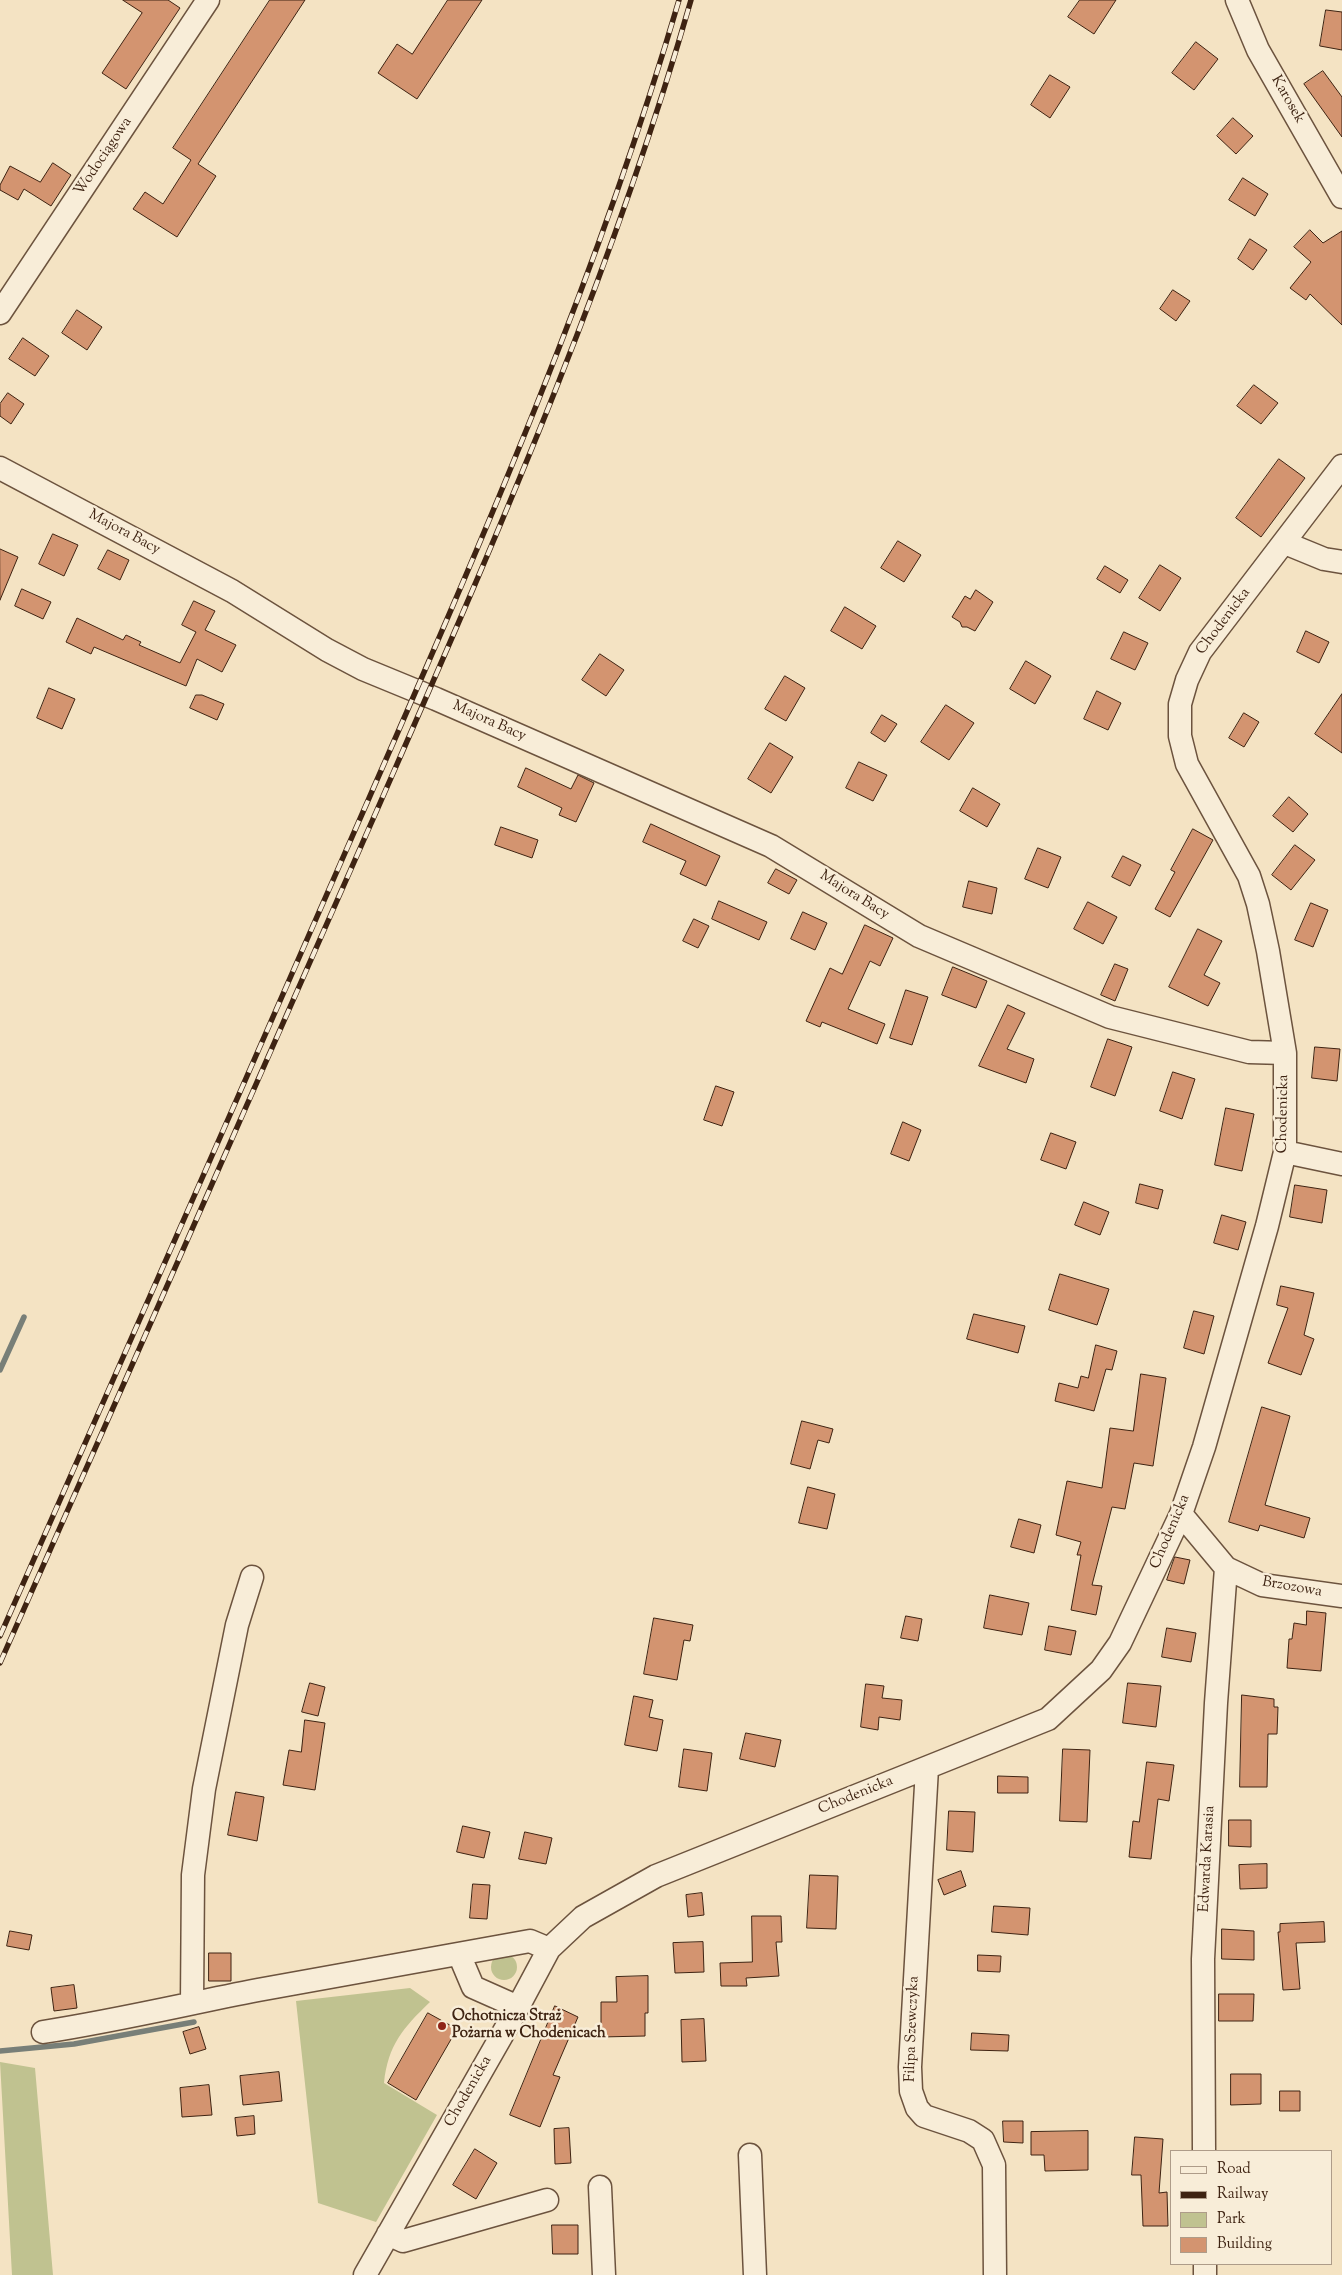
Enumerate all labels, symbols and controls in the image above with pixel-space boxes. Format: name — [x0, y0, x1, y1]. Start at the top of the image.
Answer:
street label: Karosek — [1266, 73, 1308, 127]
street label: Wodociągowa — [71, 114, 137, 200]
street label: Majora Bacy — [85, 507, 163, 559]
street label: Chodenicka — [1193, 585, 1255, 659]
street label: Majora Bacy — [449, 698, 529, 746]
street label: Majora Bacy — [816, 868, 892, 924]
street label: Chodenicka — [1274, 1074, 1294, 1154]
street label: Chodenicka — [1147, 1492, 1195, 1572]
street label: Brzozowa — [1261, 1574, 1323, 1602]
street label: Chodenicka — [816, 1773, 896, 1819]
street label: Edwarda Karasia — [1196, 1805, 1220, 1913]
street label: Filipa Szewczyka — [902, 1976, 924, 2082]
place label: Ochotnicza Straż Pożarna w Chodenicach — [452, 2008, 606, 2043]
marker: Ochotnicza Straż Pożarna w Chodenicach — [436, 2020, 448, 2032]
street label: Chodenicka — [441, 2053, 497, 2131]
legend — [1170, 2150, 1332, 2265]
text: Road — [1217, 2159, 1251, 2180]
text: Railway — [1217, 2184, 1268, 2205]
text: Park — [1217, 2209, 1246, 2230]
text: Building — [1217, 2234, 1272, 2255]

